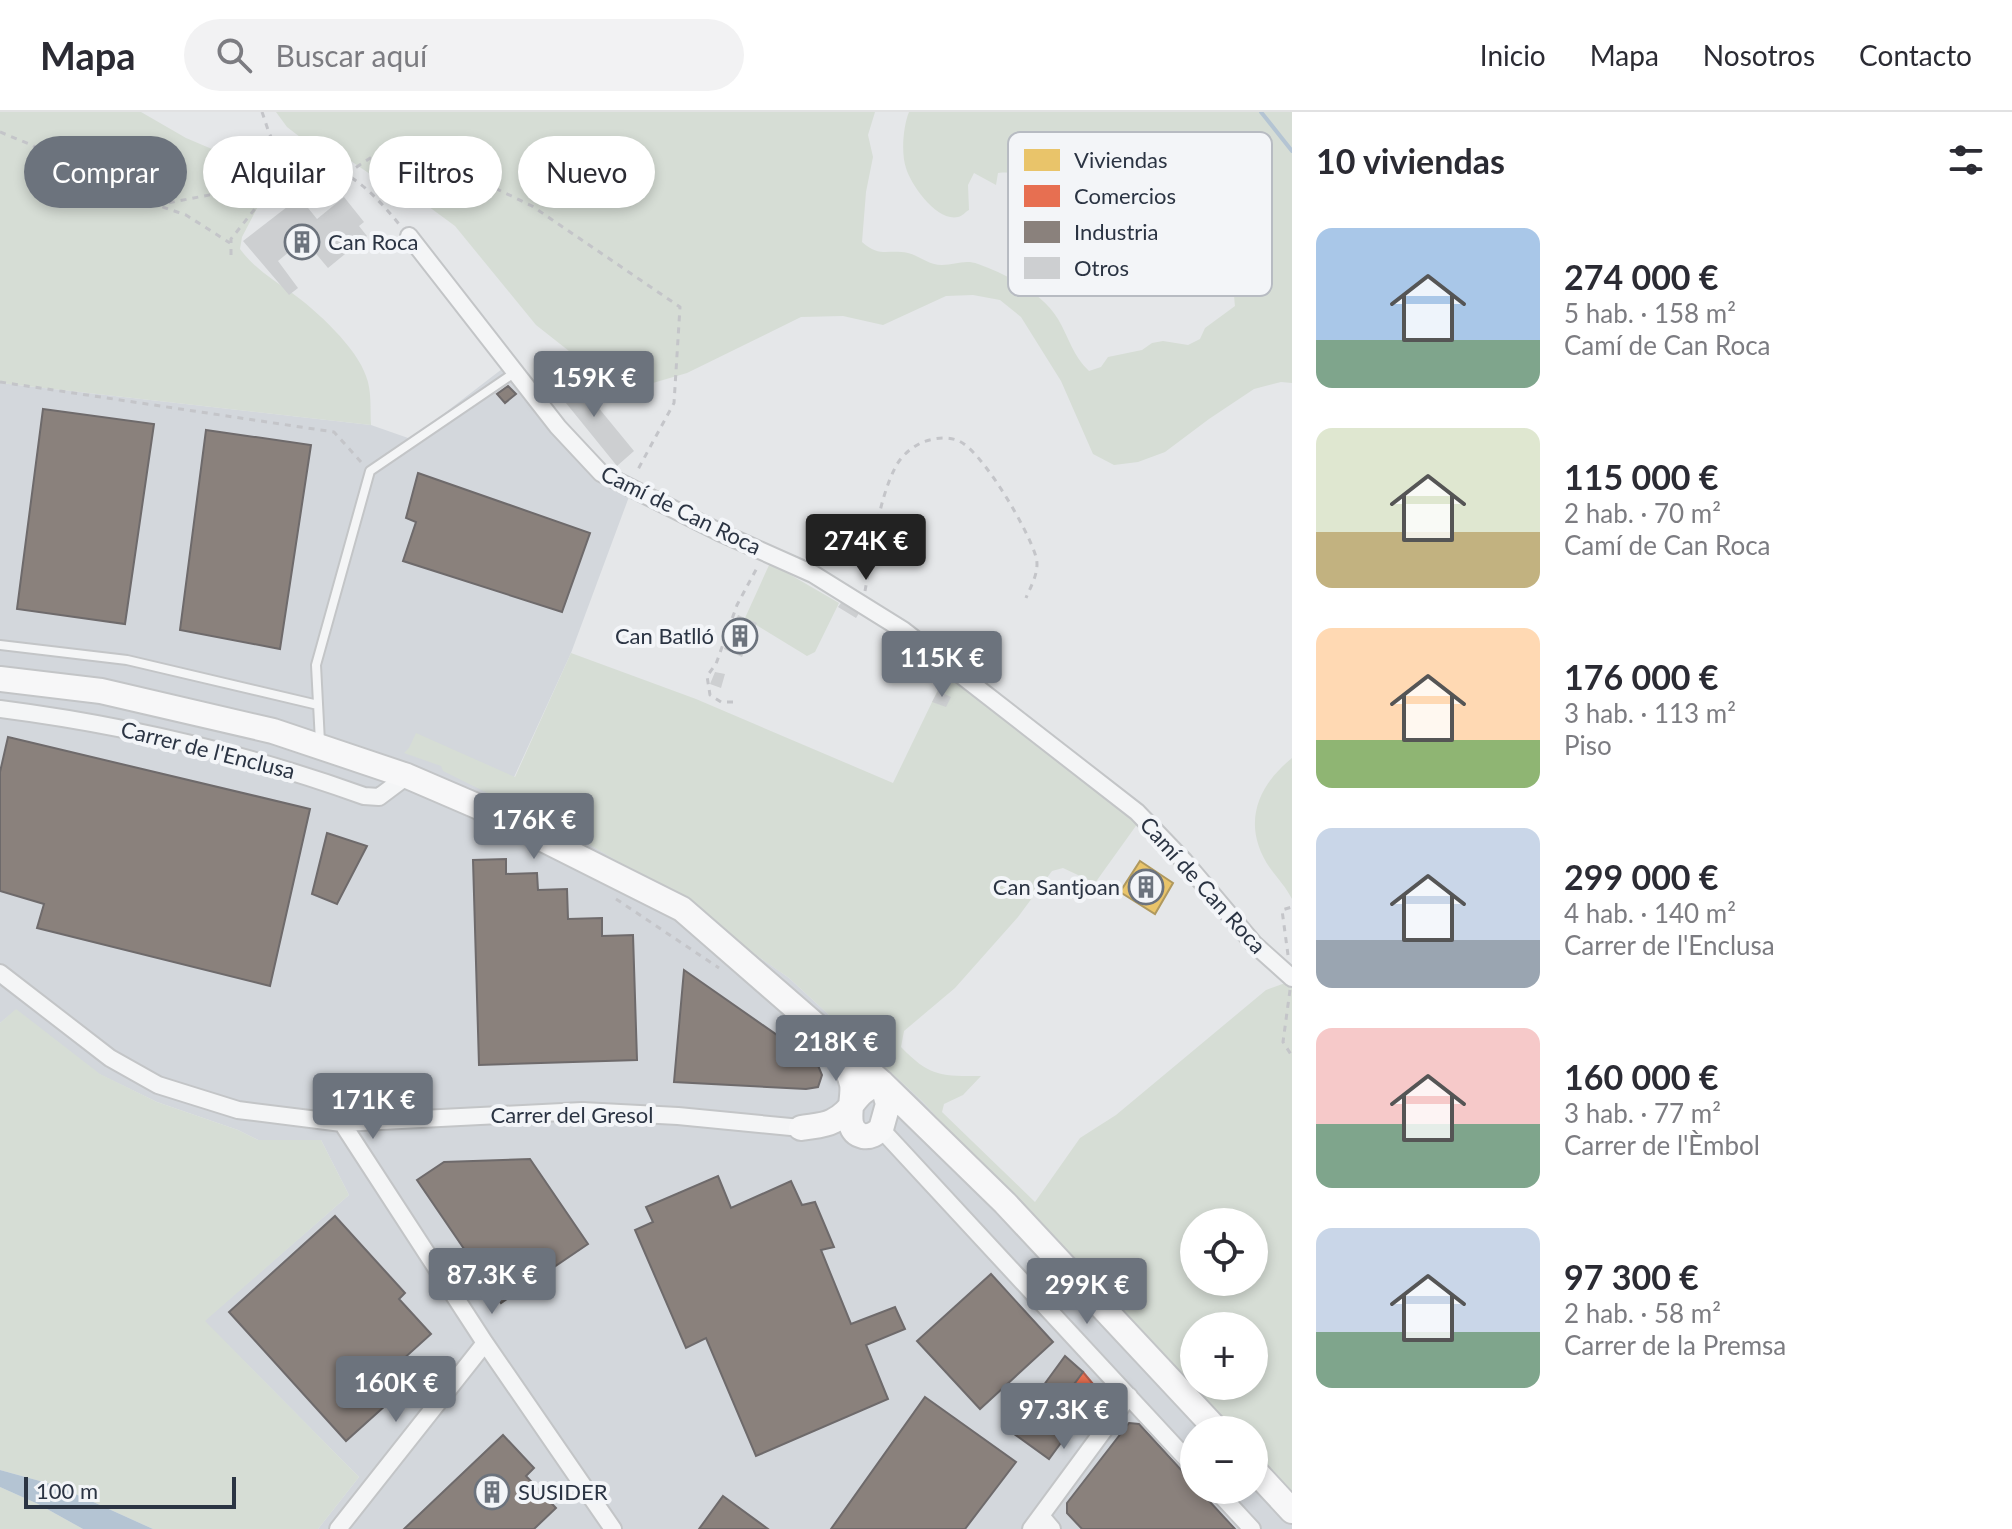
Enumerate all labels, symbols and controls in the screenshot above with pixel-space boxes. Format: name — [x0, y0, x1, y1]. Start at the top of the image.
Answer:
search box — [184, 19, 744, 91]
text: Mapa — [40, 32, 136, 78]
icon: search — [212, 33, 256, 77]
text: Buscar aquí — [276, 37, 427, 73]
text: Inicio — [1480, 38, 1546, 72]
text: Mapa — [1590, 38, 1659, 72]
text: Nosotros — [1703, 38, 1815, 72]
text: Contacto — [1859, 38, 1972, 72]
legend — [1008, 132, 1272, 296]
chip: Comprar — [24, 136, 187, 208]
chip: Alquilar — [203, 136, 353, 208]
chip: Filtros — [369, 136, 502, 208]
chip: Nuevo — [518, 136, 655, 208]
icon: filters — [1944, 138, 1988, 182]
text: 10 viviendas — [1316, 140, 1505, 181]
text: Viviendas — [1074, 146, 1167, 173]
text: Comercios — [1074, 182, 1176, 209]
text: Industria — [1074, 218, 1159, 245]
building icon: Can Roca — [283, 223, 321, 261]
place label: Can Roca — [328, 228, 419, 255]
text: Otros — [1074, 254, 1129, 281]
text: 274 000 € — [1564, 256, 1719, 297]
icon: home — [1380, 260, 1476, 356]
text: 5 hab. · 158 m² — [1564, 297, 1736, 329]
text: Camí de Can Roca — [1564, 329, 1771, 361]
pin: 159K € — [529, 351, 659, 419]
text: 159K € — [552, 361, 636, 393]
text: 115 000 € — [1564, 456, 1719, 497]
street label: Camí de Can Roca — [597, 459, 766, 560]
icon: home — [1380, 460, 1476, 556]
text: 2 hab. · 70 m² — [1564, 497, 1721, 529]
pin: 274K € — [801, 514, 931, 582]
text: 274K € — [824, 524, 908, 556]
text: Camí de Can Roca — [1564, 529, 1771, 561]
building icon: Can Batlló — [721, 617, 759, 655]
place label: Can Batlló — [615, 622, 714, 649]
pin: 115K € — [877, 631, 1007, 699]
text: 115K € — [900, 641, 984, 673]
text: 176 000 € — [1564, 656, 1719, 697]
icon: home — [1380, 660, 1476, 756]
text: 3 hab. · 113 m² — [1564, 697, 1736, 729]
street label: Carrer de l'Enclusa — [118, 715, 298, 784]
text: Piso — [1564, 729, 1612, 761]
pin: 176K € — [469, 793, 599, 861]
text: 176K € — [492, 803, 576, 835]
street label: Camí de Can Roca — [1135, 811, 1272, 959]
text: 299 000 € — [1564, 856, 1719, 897]
icon: home — [1380, 860, 1476, 956]
building icon: Can Santjoan — [1127, 868, 1165, 906]
place label: Can Santjoan — [993, 873, 1120, 900]
text: 4 hab. · 140 m² — [1564, 897, 1736, 929]
text: Carrer de l'Enclusa — [1564, 929, 1775, 961]
pin: 218K € — [771, 1015, 901, 1083]
text: 218K € — [794, 1025, 878, 1057]
text: 160 000 € — [1564, 1056, 1719, 1097]
icon: home — [1380, 1060, 1476, 1156]
pin: 171K € — [308, 1073, 438, 1141]
text: 171K € — [331, 1083, 415, 1115]
text: 3 hab. · 77 m² — [1564, 1097, 1721, 1129]
street label: Carrer del Gresol — [490, 1101, 654, 1128]
text: Carrer de l'Èmbol — [1564, 1129, 1760, 1161]
map controls — [1180, 1208, 1268, 1504]
button: locate — [1180, 1208, 1268, 1296]
pin: 87.3K € — [418, 1248, 566, 1316]
text: 97 300 € — [1564, 1256, 1699, 1297]
text: 87.3K € — [447, 1258, 537, 1290]
pin: 299K € — [1022, 1258, 1152, 1326]
icon: home — [1380, 1260, 1476, 1356]
text: 299K € — [1045, 1268, 1129, 1300]
text: 2 hab. · 58 m² — [1564, 1297, 1721, 1329]
button: + — [1180, 1312, 1268, 1400]
text: Carrer de la Premsa — [1564, 1329, 1786, 1361]
pin: 160K € — [331, 1356, 461, 1424]
text: 160K € — [354, 1366, 438, 1398]
pin: 97.3K € — [990, 1383, 1138, 1451]
text: 97.3K € — [1019, 1393, 1109, 1425]
button: − — [1180, 1416, 1268, 1504]
scale bar — [24, 1473, 236, 1509]
building icon: SUSIDER — [473, 1473, 511, 1511]
text: 100 m — [36, 1477, 98, 1504]
place label: SUSIDER — [518, 1478, 608, 1505]

